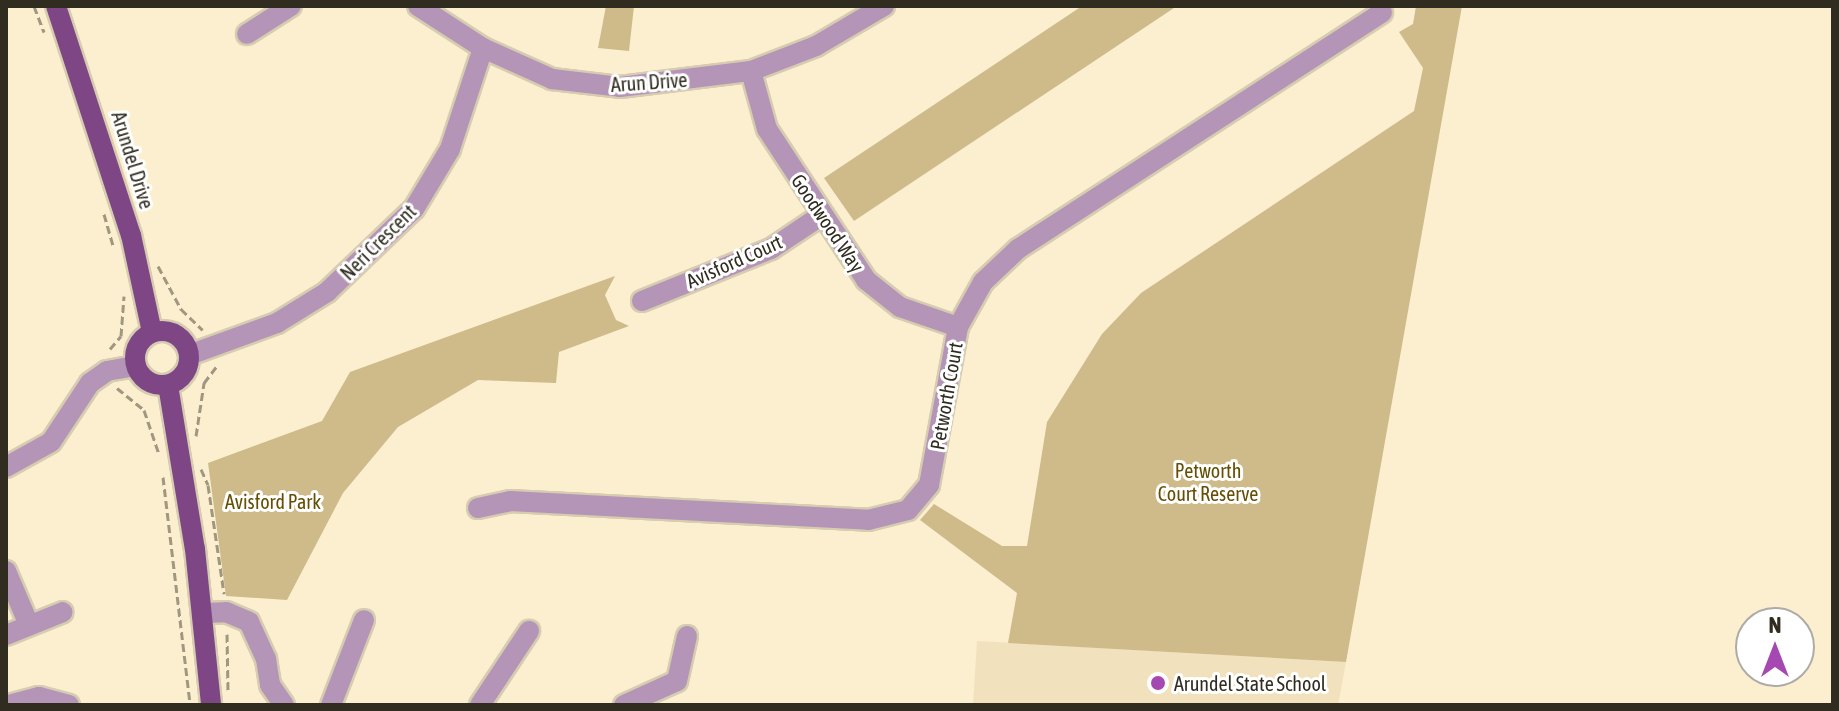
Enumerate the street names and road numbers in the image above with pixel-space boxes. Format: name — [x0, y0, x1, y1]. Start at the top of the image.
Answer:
street label: Arun Drive — [610, 67, 688, 97]
street label: Arundel Drive — [107, 108, 159, 212]
street label: Goodwood Way — [786, 169, 870, 277]
street label: Neri Crescent — [335, 199, 421, 285]
street label: Avisford Court — [682, 229, 786, 293]
street label: Petworth Court — [925, 340, 967, 452]

